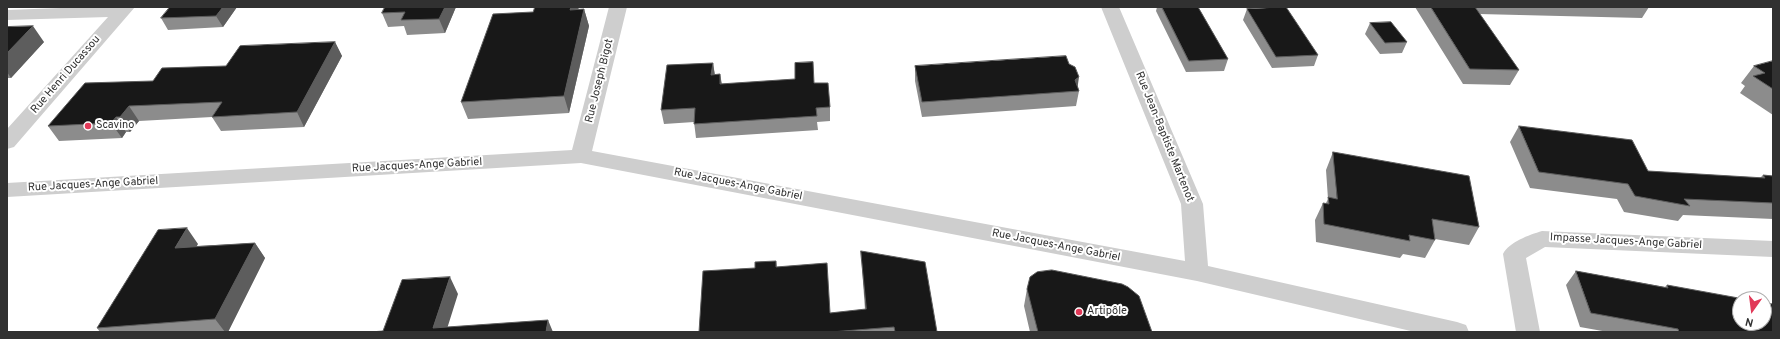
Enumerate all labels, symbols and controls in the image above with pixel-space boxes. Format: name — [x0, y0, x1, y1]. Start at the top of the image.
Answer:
street label: Rue Henri Ducassou — [29, 33, 103, 117]
street label: Rue Joseph Bigot — [583, 38, 617, 124]
street label: Rue Jean-Baptiste Martenot — [1132, 70, 1196, 204]
place label: Scavino — [96, 119, 134, 133]
marker: Scavino — [83, 121, 93, 131]
street label: Rue Jacques-Ange Gabriel — [351, 156, 483, 176]
street label: Rue Jacques-Ange Gabriel — [673, 166, 803, 204]
street label: Rue Jacques-Ange Gabriel — [27, 175, 159, 195]
street label: Rue Jacques-Ange Gabriel — [991, 227, 1121, 265]
street label: Impasse Jacques-Ange Gabriel — [1550, 231, 1702, 253]
north arrow — [1732, 291, 1772, 331]
place label: Artipôle — [1087, 305, 1127, 319]
marker: Artipôle — [1074, 307, 1084, 317]
text: N — [1744, 314, 1755, 329]

